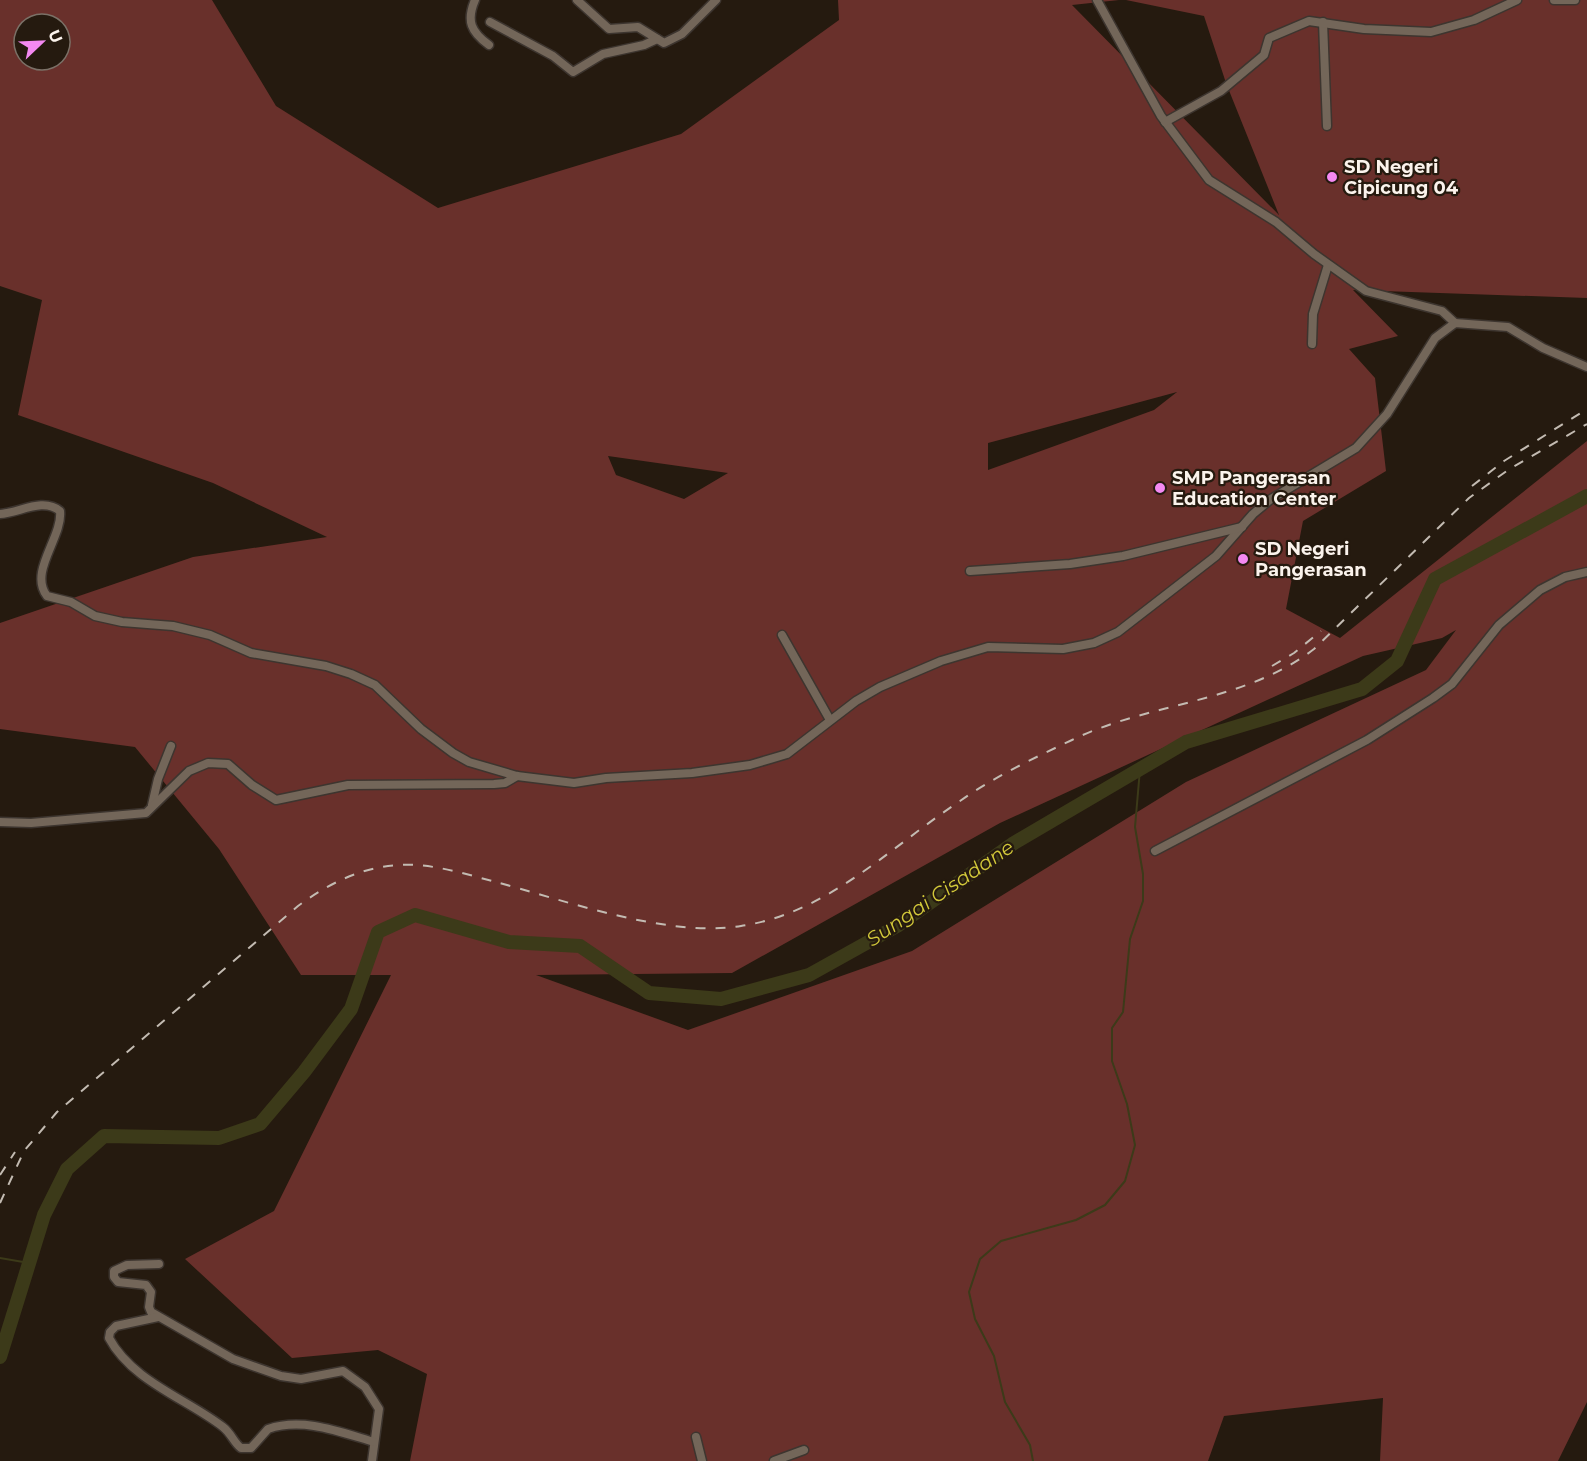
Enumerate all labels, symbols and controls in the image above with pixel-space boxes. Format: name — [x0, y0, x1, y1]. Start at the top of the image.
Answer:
north arrow — [12, 12, 72, 72]
text: U — [44, 27, 67, 46]
place label: SD Negeri Cipicung 04 — [1344, 156, 1459, 199]
marker: SD Negeri Cipicung 04 — [1325, 170, 1339, 184]
place label: SMP Pangerasan Education Center — [1172, 467, 1337, 510]
marker: SMP Pangerasan Education Center — [1153, 481, 1167, 495]
place label: SD Negeri Pangerasan — [1255, 538, 1367, 581]
marker: SD Negeri Pangerasan — [1236, 552, 1250, 566]
water label: Sungai Cisadane — [862, 835, 1018, 951]

